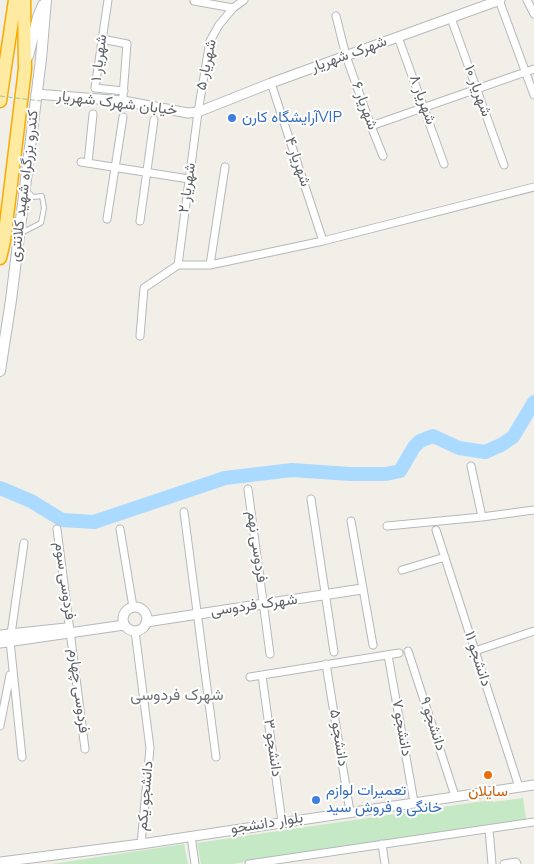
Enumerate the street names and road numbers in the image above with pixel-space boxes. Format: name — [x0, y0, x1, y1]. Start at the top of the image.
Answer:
street label: شهرک شهریار — [309, 33, 389, 77]
street label: ۱ شهریار — [88, 34, 112, 82]
street label: ۵ شهریار — [193, 38, 221, 92]
street label: شهریار ۱۰ — [459, 63, 495, 119]
street label: شهریار ۸ — [405, 73, 439, 127]
street label: شهریار ۶ — [347, 79, 381, 133]
street label: خیابان شهرک شهریار — [56, 88, 178, 120]
street label: کندرو بزرگراه شهید کلانتری — [7, 109, 43, 263]
street label: شهریار ۴ — [280, 135, 314, 189]
street label: ۲ شهریار — [176, 162, 200, 214]
street label: فردوسی نهم — [242, 510, 270, 584]
street label: فردوسی سوم — [50, 541, 78, 621]
street label: شهرک فردوسی — [209, 591, 299, 621]
street label: دانشجو ۱۱ — [460, 629, 494, 689]
street label: فردوسی چهارم — [64, 648, 92, 734]
street label: دانشجو ۹ — [415, 695, 449, 753]
street label: دانشجو ۷ — [387, 698, 415, 758]
street label: دانشجو ۵ — [325, 708, 351, 768]
street label: دانشجو ۳ — [259, 718, 285, 778]
street label: دانشجو یکم — [134, 760, 158, 832]
street label: بلوار دانشجو — [230, 809, 304, 839]

